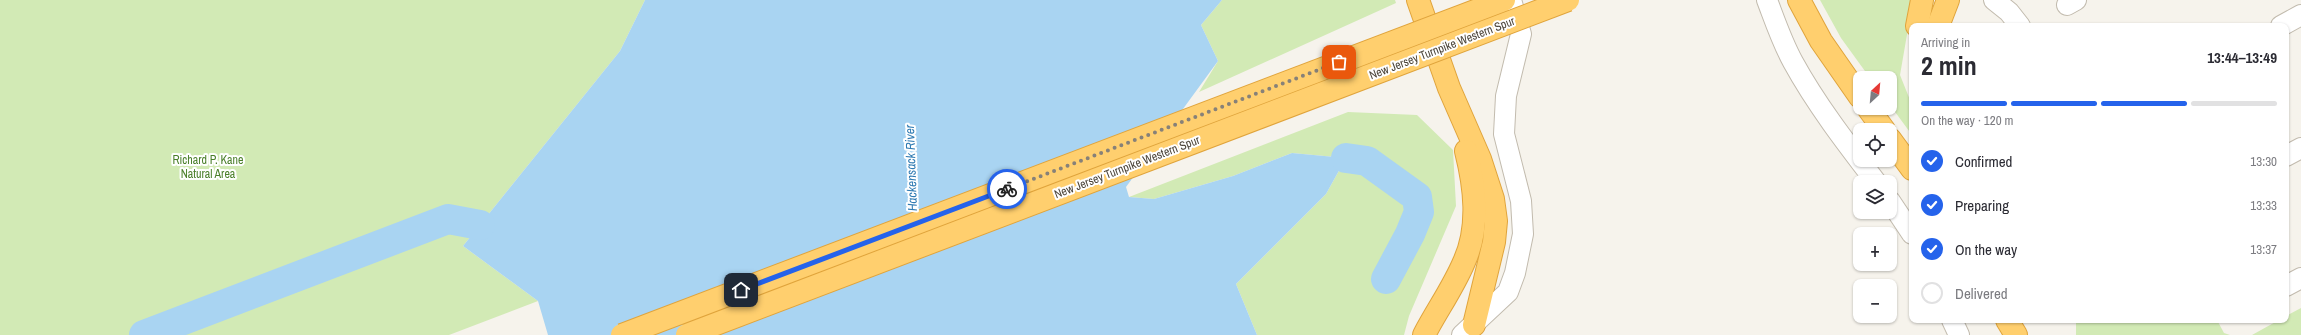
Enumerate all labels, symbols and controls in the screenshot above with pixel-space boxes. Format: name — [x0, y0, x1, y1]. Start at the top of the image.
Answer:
street label: New Jersey Turnpike Western Spur — [1367, 13, 1518, 83]
text: Arriving in — [1921, 34, 1970, 51]
pin — [1322, 45, 1356, 79]
text: 13:44–13:49 — [2207, 47, 2277, 68]
text: 2 min — [1921, 48, 1977, 83]
icon: bag — [1328, 51, 1350, 73]
north arrow — [1853, 71, 1897, 115]
map controls — [1853, 71, 1897, 323]
text: On the way · 120 m — [1921, 112, 2013, 129]
button: locate — [1853, 123, 1897, 167]
water label: Hackensack River — [901, 124, 921, 212]
street label: New Jersey Turnpike Western Spur — [1052, 132, 1203, 202]
icon: check — [1921, 150, 1943, 172]
text: Confirmed — [1955, 151, 2012, 172]
park label: Richard P. Kane Natural Area — [173, 152, 243, 182]
text: 13:30 — [2250, 153, 2277, 170]
courier — [987, 169, 1027, 209]
button: layers — [1853, 175, 1897, 219]
icon: bike — [996, 178, 1018, 200]
icon: check — [1921, 194, 1943, 216]
text: Preparing — [1955, 195, 2009, 216]
text: 13:33 — [2250, 197, 2277, 214]
button: + — [1853, 227, 1897, 271]
icon: check — [1921, 238, 1943, 260]
text: On the way — [1955, 239, 2017, 260]
text: 13:37 — [2250, 241, 2277, 258]
pin — [724, 273, 758, 307]
icon: home — [730, 279, 752, 301]
button: − — [1853, 279, 1897, 323]
text: Delivered — [1955, 283, 2008, 304]

